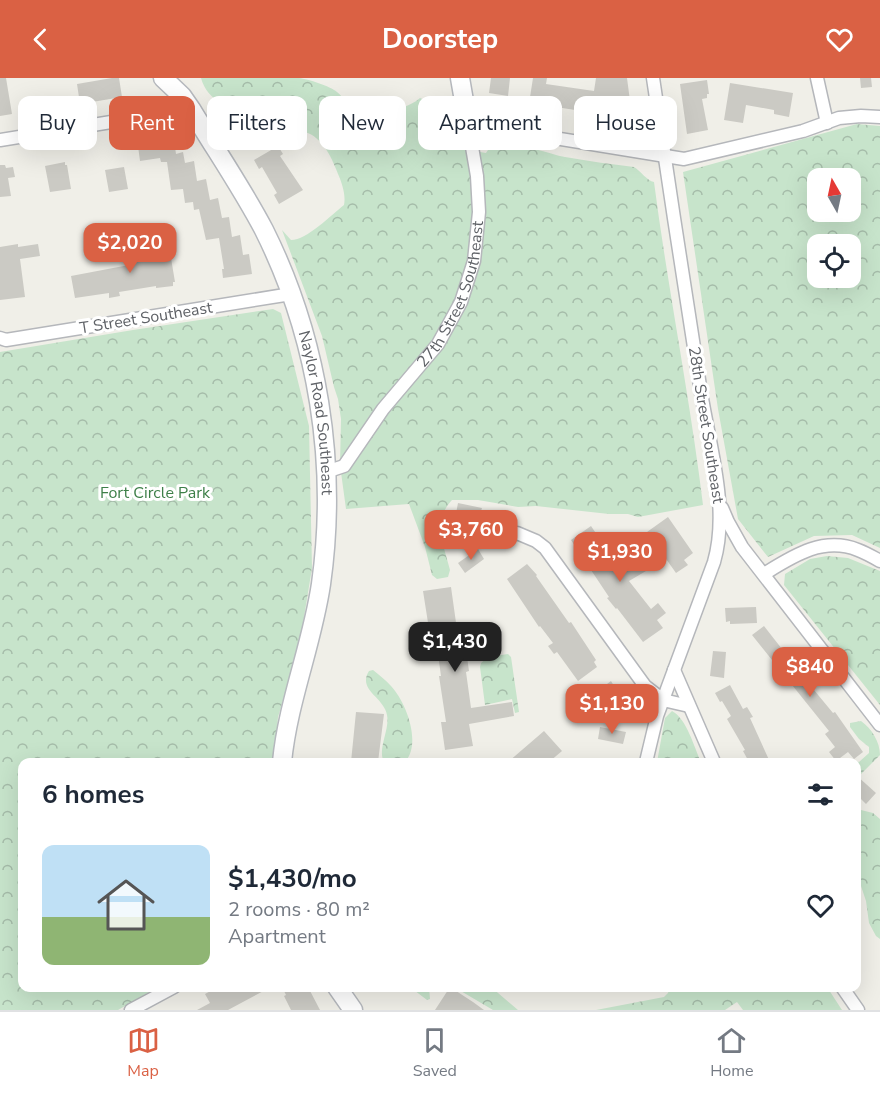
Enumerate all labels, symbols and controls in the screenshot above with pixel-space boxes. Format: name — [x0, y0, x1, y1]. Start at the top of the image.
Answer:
text: Doorstep — [382, 21, 498, 58]
icon: back — [24, 23, 57, 56]
icon: heart — [823, 23, 856, 56]
chip: Buy — [18, 96, 97, 150]
chip: Rent — [109, 96, 195, 150]
chip: Filters — [207, 96, 307, 150]
chip: New — [319, 96, 406, 150]
chip: Apartment — [418, 96, 562, 150]
chip: House — [574, 96, 677, 150]
north arrow — [807, 168, 861, 222]
map controls — [807, 168, 861, 288]
street label: 27th Street Southeast — [412, 220, 489, 372]
pin: $2,020 — [81, 223, 179, 274]
text: $2,020 — [98, 229, 162, 256]
button: locate — [807, 234, 861, 288]
street label: T Street Southeast — [78, 297, 214, 339]
street label: Naylor Road Southeast — [293, 328, 338, 495]
street label: 28th Street Southeast — [683, 345, 729, 505]
park label: Fort Circle Park — [100, 482, 211, 504]
pin: $3,760 — [422, 510, 520, 561]
text: $3,760 — [439, 516, 503, 543]
pin: $1,930 — [571, 532, 669, 583]
text: $1,930 — [588, 538, 652, 565]
pin: $1,430 — [406, 622, 504, 673]
text: $1,430 — [423, 628, 487, 655]
pin: $840 — [774, 647, 846, 698]
text: $840 — [786, 653, 834, 680]
pin: $1,130 — [563, 684, 661, 735]
text: $1,130 — [580, 690, 644, 717]
text: 6 homes — [42, 777, 144, 812]
icon: filters — [804, 778, 837, 811]
text: $1,430/mo — [228, 861, 357, 896]
icon: home — [90, 869, 162, 941]
icon: heart — [804, 889, 837, 922]
text: 2 rooms · 80 m² — [228, 896, 370, 923]
text: Apartment — [228, 923, 326, 950]
tab: Map — [127, 1024, 160, 1082]
tab: Saved — [413, 1024, 457, 1082]
tab: Home — [710, 1024, 753, 1082]

